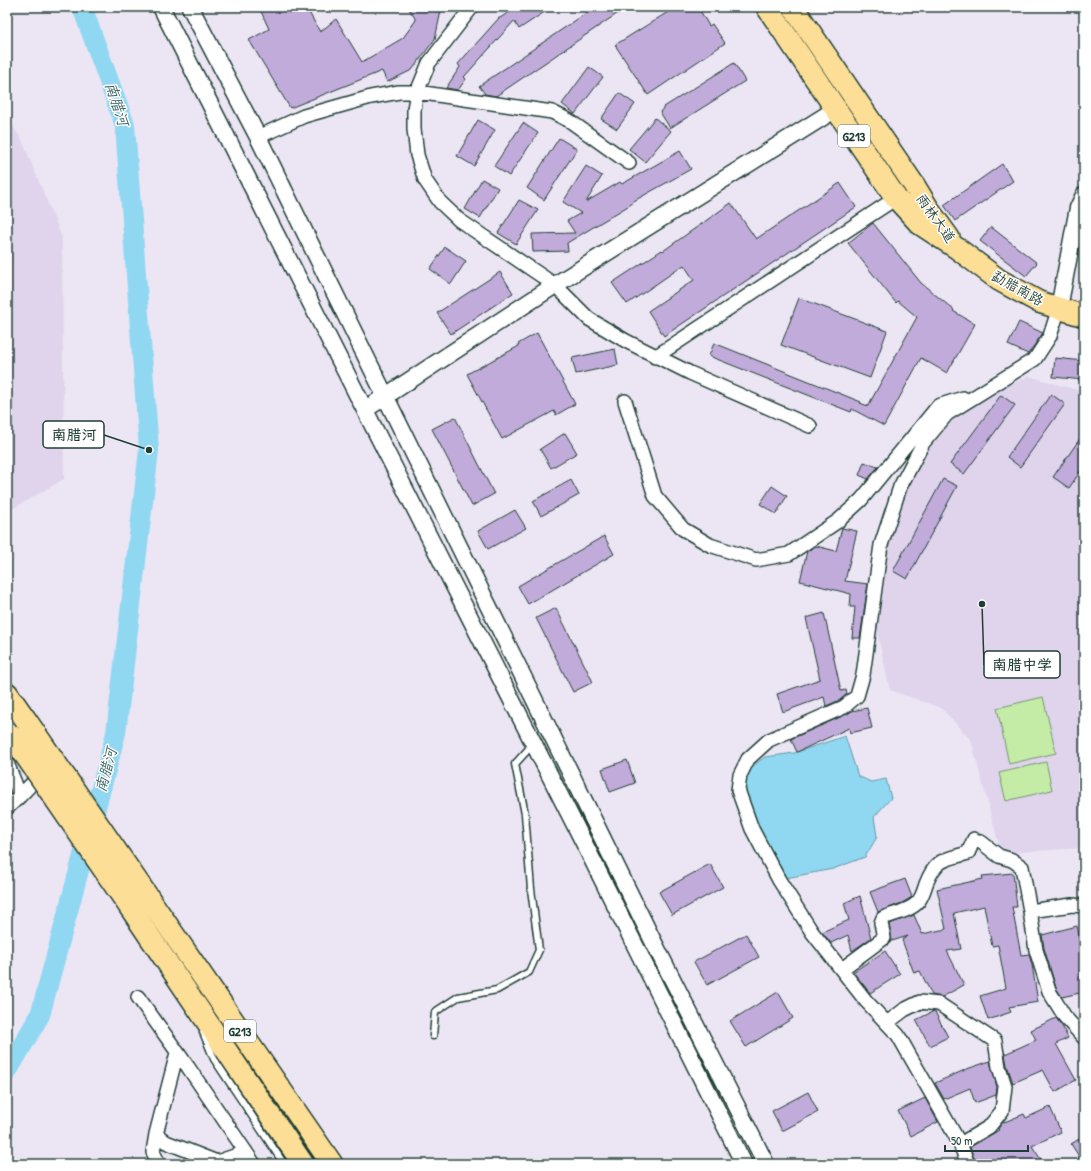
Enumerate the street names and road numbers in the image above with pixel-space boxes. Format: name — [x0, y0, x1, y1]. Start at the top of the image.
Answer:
road number: G213 — [838, 125, 870, 147]
street label: 雨林大道 — [913, 189, 960, 246]
street label: 勐腊南路 — [989, 266, 1047, 309]
road number: G213 — [224, 1020, 256, 1042]

